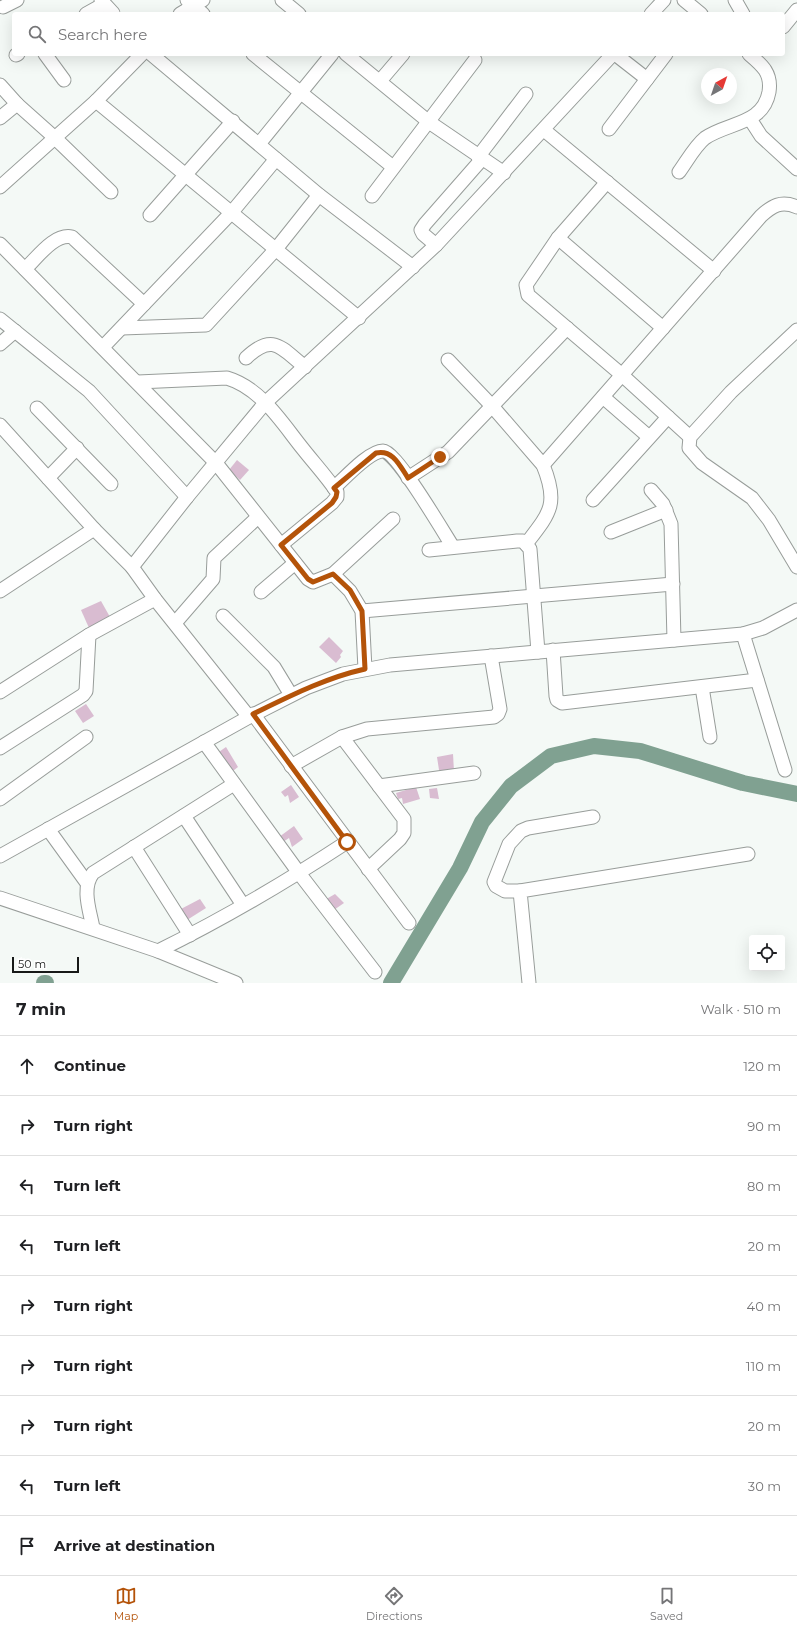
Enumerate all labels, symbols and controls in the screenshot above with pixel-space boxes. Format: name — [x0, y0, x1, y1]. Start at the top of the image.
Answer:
search box — [12, 12, 785, 56]
icon: search — [26, 23, 48, 45]
text: Search here — [58, 25, 147, 44]
north arrow — [701, 68, 737, 104]
route end — [431, 448, 449, 466]
route start — [338, 833, 356, 851]
map controls — [749, 935, 785, 971]
button: locate — [749, 935, 785, 971]
scale bar — [12, 955, 79, 974]
text: 50 m — [18, 957, 46, 971]
text: 7 min — [16, 999, 66, 1019]
text: Walk · 510 m — [700, 1001, 781, 1017]
icon: ahead — [16, 1055, 38, 1077]
text: Continue — [54, 1056, 126, 1075]
text: 120 m — [743, 1058, 781, 1074]
icon: right — [16, 1115, 38, 1137]
text: Turn right — [54, 1116, 133, 1135]
text: 90 m — [747, 1118, 781, 1134]
icon: left — [16, 1175, 38, 1197]
text: Turn left — [54, 1176, 121, 1195]
text: 80 m — [747, 1178, 781, 1194]
icon: left — [16, 1235, 38, 1257]
text: Turn left — [54, 1236, 121, 1255]
text: 20 m — [748, 1238, 781, 1254]
icon: right — [16, 1295, 38, 1317]
text: Turn right — [54, 1296, 133, 1315]
text: 40 m — [747, 1298, 781, 1314]
icon: right — [16, 1355, 38, 1377]
text: Turn right — [54, 1356, 133, 1375]
text: 110 m — [746, 1358, 781, 1374]
icon: right — [16, 1415, 38, 1437]
text: Turn right — [54, 1416, 133, 1435]
text: 20 m — [748, 1418, 781, 1434]
icon: left — [16, 1475, 38, 1497]
text: Turn left — [54, 1476, 121, 1495]
text: 30 m — [748, 1478, 781, 1494]
icon: arrive — [16, 1535, 38, 1557]
text: Arrive at destination — [54, 1536, 215, 1555]
tab: Map — [114, 1585, 138, 1623]
tab: Directions — [366, 1585, 422, 1623]
tab: Saved — [650, 1585, 683, 1623]

